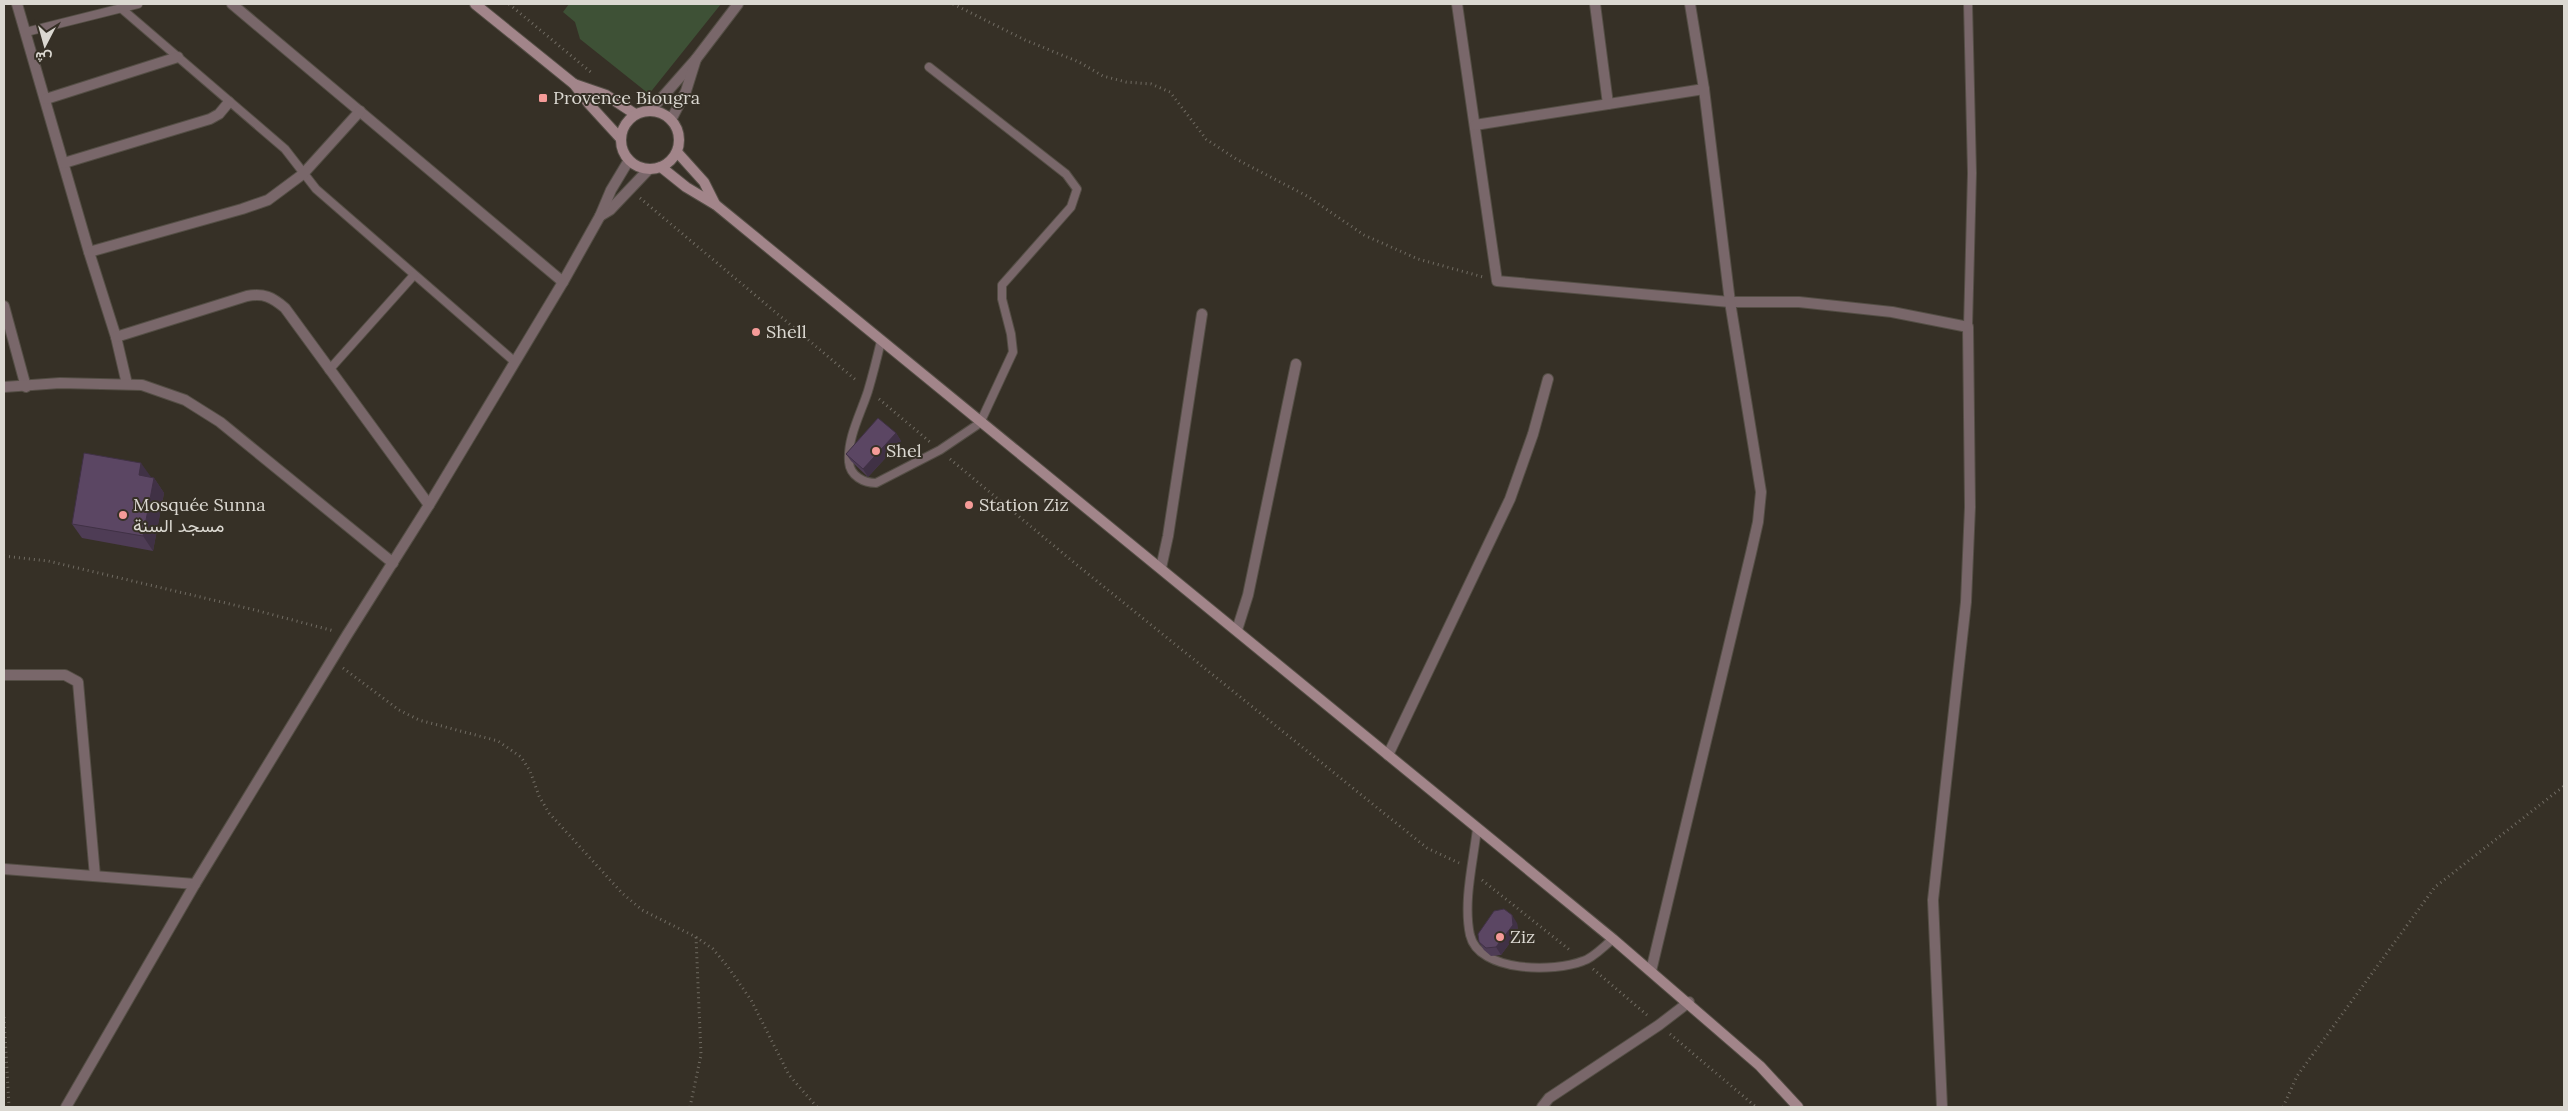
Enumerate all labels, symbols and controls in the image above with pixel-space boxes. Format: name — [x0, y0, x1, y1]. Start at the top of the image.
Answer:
north arrow — [20, 20, 70, 70]
text: ش — [34, 48, 53, 68]
place label: Provence Biougra — [553, 86, 700, 109]
marker: Provence Biougra — [537, 92, 549, 104]
place label: Shell — [766, 320, 807, 343]
marker: Shell — [750, 326, 762, 338]
place label: Shel — [886, 439, 922, 462]
marker: Shel — [870, 445, 882, 457]
place label: Mosquée Sunna مسجد السنة — [133, 493, 266, 537]
place label: Station Ziz — [979, 493, 1069, 516]
marker: Station Ziz — [963, 499, 975, 511]
marker: Mosquée Sunna مسجد السنة — [117, 509, 129, 521]
place label: Ziz — [1510, 925, 1535, 948]
marker: Ziz — [1494, 931, 1506, 943]

